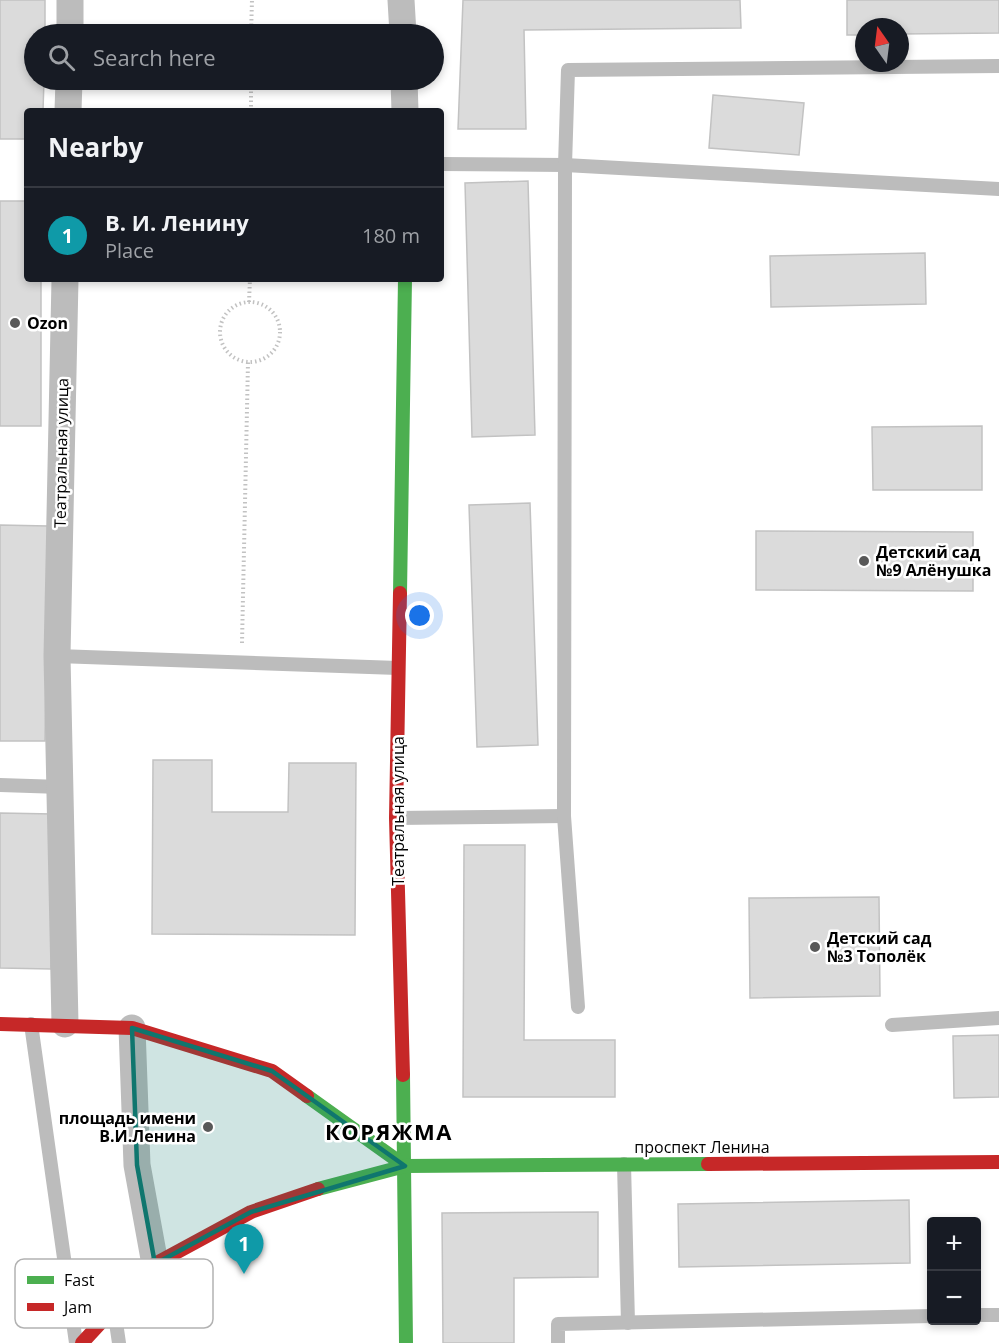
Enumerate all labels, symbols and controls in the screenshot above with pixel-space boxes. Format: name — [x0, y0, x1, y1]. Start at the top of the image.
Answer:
north arrow — [855, 18, 909, 72]
search box — [24, 24, 444, 90]
icon: search — [45, 41, 78, 74]
text: Search here — [93, 42, 216, 72]
text: Nearby — [48, 129, 143, 165]
text: В. И. Ленину — [105, 207, 249, 237]
text: 1 — [62, 222, 73, 249]
text: 180 m — [362, 222, 420, 249]
text: Place — [105, 237, 154, 264]
place label: Ozon — [27, 312, 68, 334]
marker: Ozon — [8, 316, 22, 330]
street label: Театральная улица — [49, 378, 73, 528]
place label: Детский сад №9 Алёнушка — [876, 541, 991, 581]
marker: Детский сад №9 Алёнушка — [857, 554, 871, 568]
your location — [405, 601, 434, 630]
street label: Театральная улица — [387, 736, 409, 886]
place label: Детский сад №3 Тополёк — [827, 927, 932, 967]
marker: Детский сад №3 Тополёк — [808, 940, 822, 954]
place label: площадь имени В.И.Ленина — [59, 1107, 196, 1147]
district label: КОРЯЖМА — [325, 1116, 453, 1146]
marker: площадь имени В.И.Ленина — [201, 1120, 215, 1134]
street label: проспект Ленина — [634, 1136, 770, 1158]
map controls — [927, 1217, 981, 1325]
button: + — [927, 1217, 981, 1271]
pin: 1 — [224, 1224, 264, 1274]
legend — [15, 1259, 213, 1328]
text: Fast — [64, 1269, 95, 1291]
button: − — [927, 1271, 981, 1325]
text: Jam — [62, 1296, 92, 1318]

